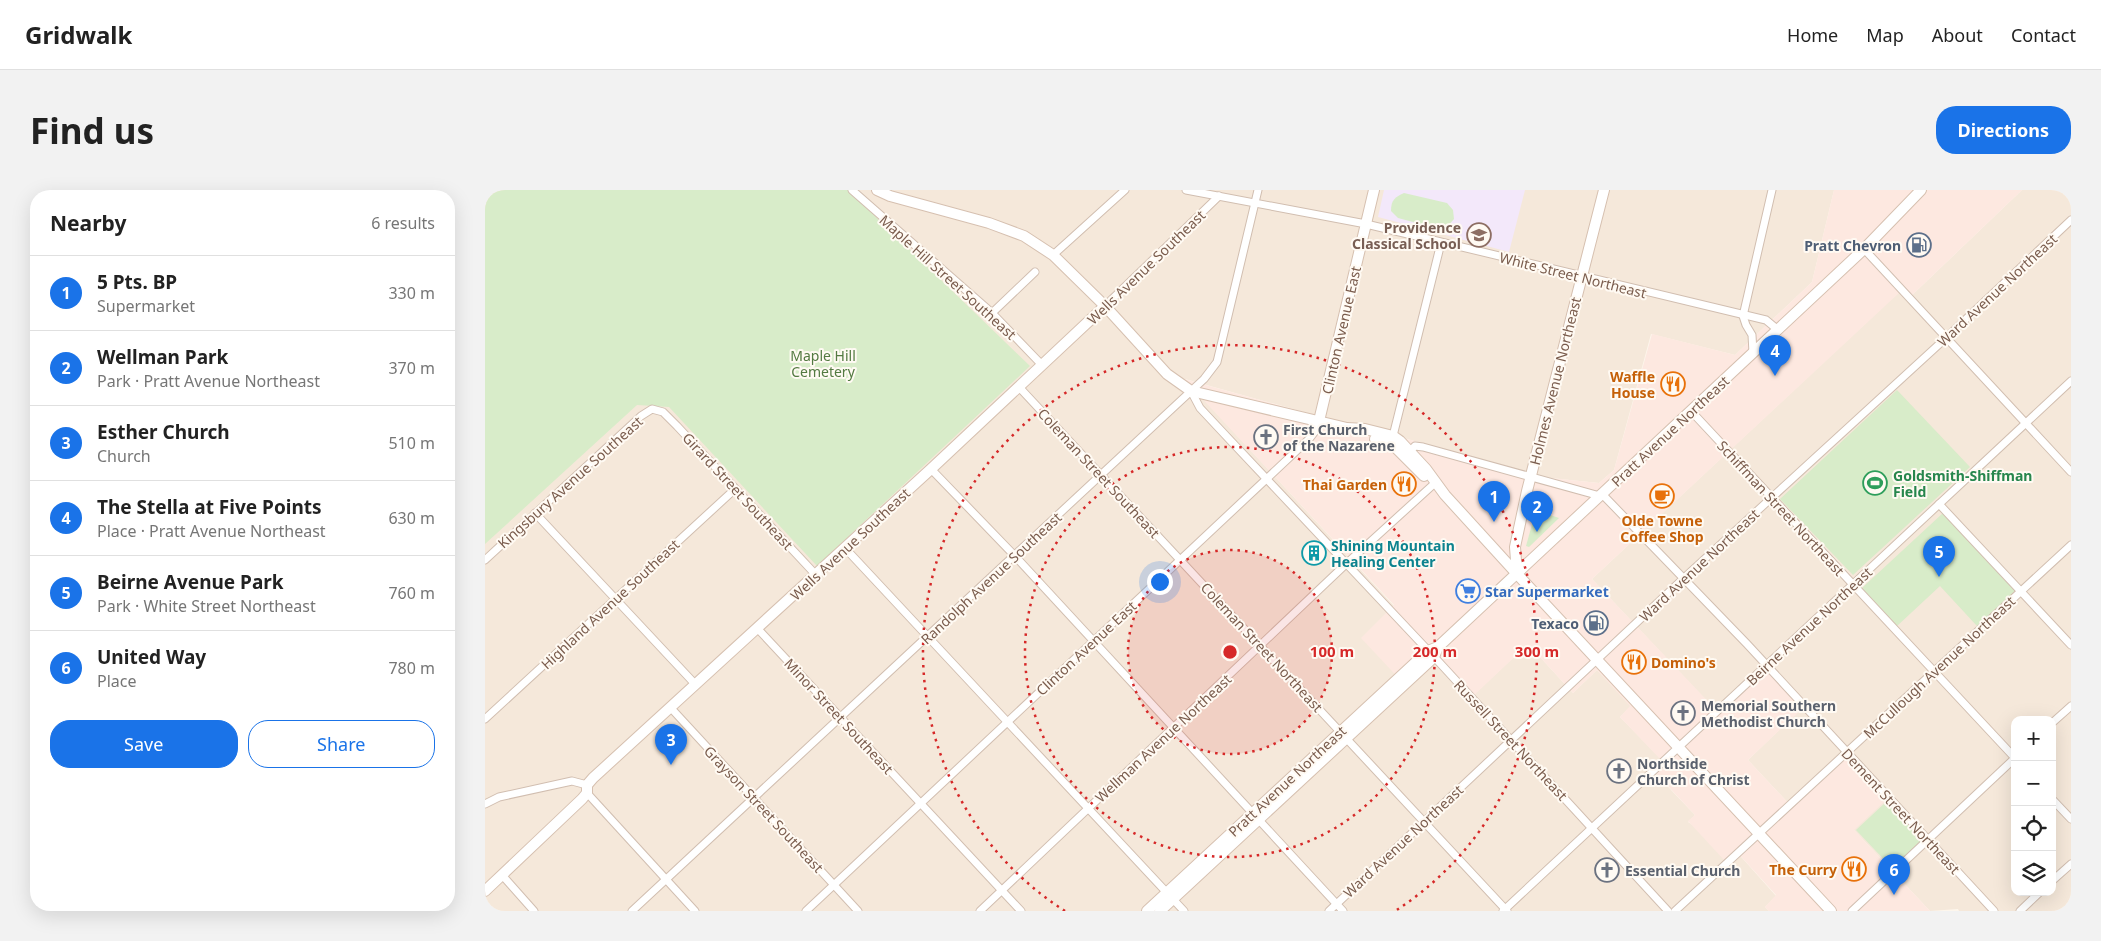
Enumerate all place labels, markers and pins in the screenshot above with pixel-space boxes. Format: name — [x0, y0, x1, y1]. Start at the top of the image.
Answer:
place label: Providence Classical School — [1352, 218, 1461, 253]
school or university icon: Providence Classical School — [1466, 222, 1492, 248]
fuel station icon: Pratt Chevron — [1906, 232, 1932, 258]
place label: Pratt Chevron — [1804, 236, 1901, 255]
pin: 4 — [1759, 335, 1791, 376]
place label: Waffle House — [1610, 367, 1655, 402]
restaurant icon: Waffle House — [1660, 371, 1686, 397]
place label: First Church of the Nazarene — [1283, 420, 1395, 455]
church icon: First Church of the Nazarene — [1253, 424, 1279, 450]
place label: Goldsmith-Shiffman Field — [1893, 466, 2032, 501]
sports icon: Goldsmith-Shiffman Field — [1862, 470, 1888, 496]
restaurant icon: Thai Garden — [1391, 471, 1417, 497]
place label: Thai Garden — [1303, 475, 1387, 494]
pin: 1 — [1478, 481, 1510, 522]
cafe icon: Olde Towne Coffee Shop — [1649, 483, 1675, 509]
pin: 2 — [1521, 491, 1553, 532]
place label: Olde Towne Coffee Shop — [1620, 511, 1704, 546]
place label: Shining Mountain Healing Center — [1331, 536, 1455, 571]
pin: 5 — [1923, 536, 1955, 577]
building icon: Shining Mountain Healing Center — [1301, 540, 1327, 566]
supermarket icon: Star Supermarket — [1455, 578, 1481, 604]
place label: Star Supermarket — [1485, 582, 1609, 601]
fuel station icon: Texaco — [1583, 610, 1609, 636]
place label: Texaco — [1531, 614, 1579, 633]
centre of rings — [1221, 643, 1239, 661]
restaurant icon: Domino's — [1621, 649, 1647, 675]
place label: Domino's — [1651, 653, 1716, 672]
place label: Memorial Southern Methodist Church — [1701, 696, 1836, 731]
church icon: Memorial Southern Methodist Church — [1670, 700, 1696, 726]
pin: 3 — [655, 724, 687, 765]
place label: Northside Church of Christ — [1637, 754, 1750, 789]
church icon: Northside Church of Christ — [1606, 758, 1632, 784]
pin: 6 — [1878, 854, 1910, 895]
restaurant icon: The Curry — [1841, 856, 1867, 882]
church icon: Essential Church — [1594, 857, 1620, 883]
place label: The Curry — [1769, 860, 1837, 879]
place label: Essential Church — [1625, 861, 1740, 880]

